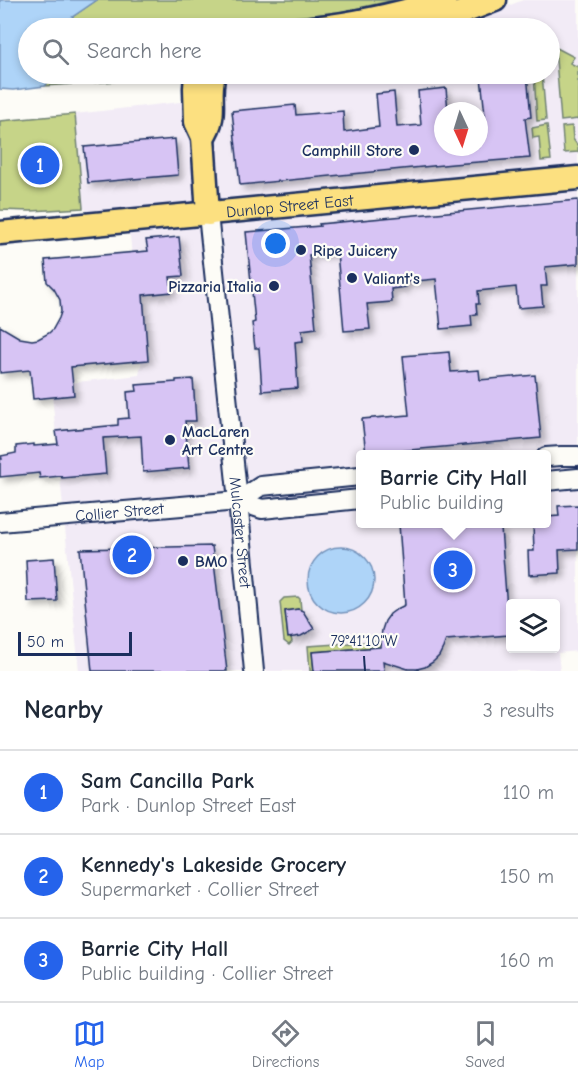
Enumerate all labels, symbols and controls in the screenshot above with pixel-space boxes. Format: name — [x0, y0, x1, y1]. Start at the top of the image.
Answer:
search box — [18, 18, 560, 84]
icon: search — [39, 35, 72, 68]
text: Search here — [87, 38, 202, 64]
north arrow — [434, 102, 488, 156]
pin: 1 — [20, 142, 60, 188]
place label: Camphill Store — [302, 142, 402, 160]
marker: Camphill Store — [407, 143, 421, 157]
street label: Dunlop Street East — [225, 191, 355, 221]
your location — [261, 229, 290, 258]
place label: Ripe Juicery — [313, 242, 398, 260]
marker: Ripe Juicery — [294, 243, 308, 257]
place label: Valiant's — [364, 270, 420, 288]
marker: Valiant's — [345, 271, 359, 285]
place label: Pizzaria Italia — [168, 278, 262, 296]
marker: Pizzaria Italia — [267, 279, 281, 293]
place label: MacLaren Art Centre — [182, 423, 254, 459]
marker: MacLaren Art Centre — [163, 433, 177, 447]
popup — [356, 450, 551, 528]
text: Barrie City Hall — [380, 465, 527, 491]
street label: Mulcaster Street — [226, 476, 254, 589]
text: Public building — [380, 491, 504, 514]
street label: Collier Street — [75, 500, 165, 525]
pin: 2 — [112, 532, 152, 578]
pin: 3 — [434, 548, 472, 592]
place label: BMO — [195, 553, 228, 571]
marker: BMO — [176, 554, 190, 568]
map controls — [506, 599, 560, 653]
button: layers — [506, 599, 560, 653]
scale bar — [18, 629, 132, 656]
text: 79°41'10"W — [330, 632, 398, 650]
text: 50 m — [27, 633, 64, 651]
text: Nearby — [24, 695, 103, 725]
text: 3 results — [483, 699, 554, 722]
text: Sam Cancilla Park — [81, 768, 254, 794]
text: 1 — [40, 781, 47, 804]
text: 110 m — [503, 781, 554, 804]
text: Park · Dunlop Street East — [81, 794, 295, 817]
text: Kennedy's Lakeside Grocery — [81, 852, 346, 878]
text: 2 — [39, 865, 48, 888]
text: 150 m — [500, 865, 554, 888]
text: Supermarket · Collier Street — [81, 878, 318, 901]
text: Barrie City Hall — [81, 936, 228, 962]
text: 3 — [39, 949, 48, 972]
text: 160 m — [500, 949, 554, 972]
text: Public building · Collier Street — [81, 962, 333, 985]
tab: Map — [73, 1017, 106, 1071]
tab: Directions — [252, 1017, 319, 1071]
tab: Saved — [465, 1017, 505, 1071]

